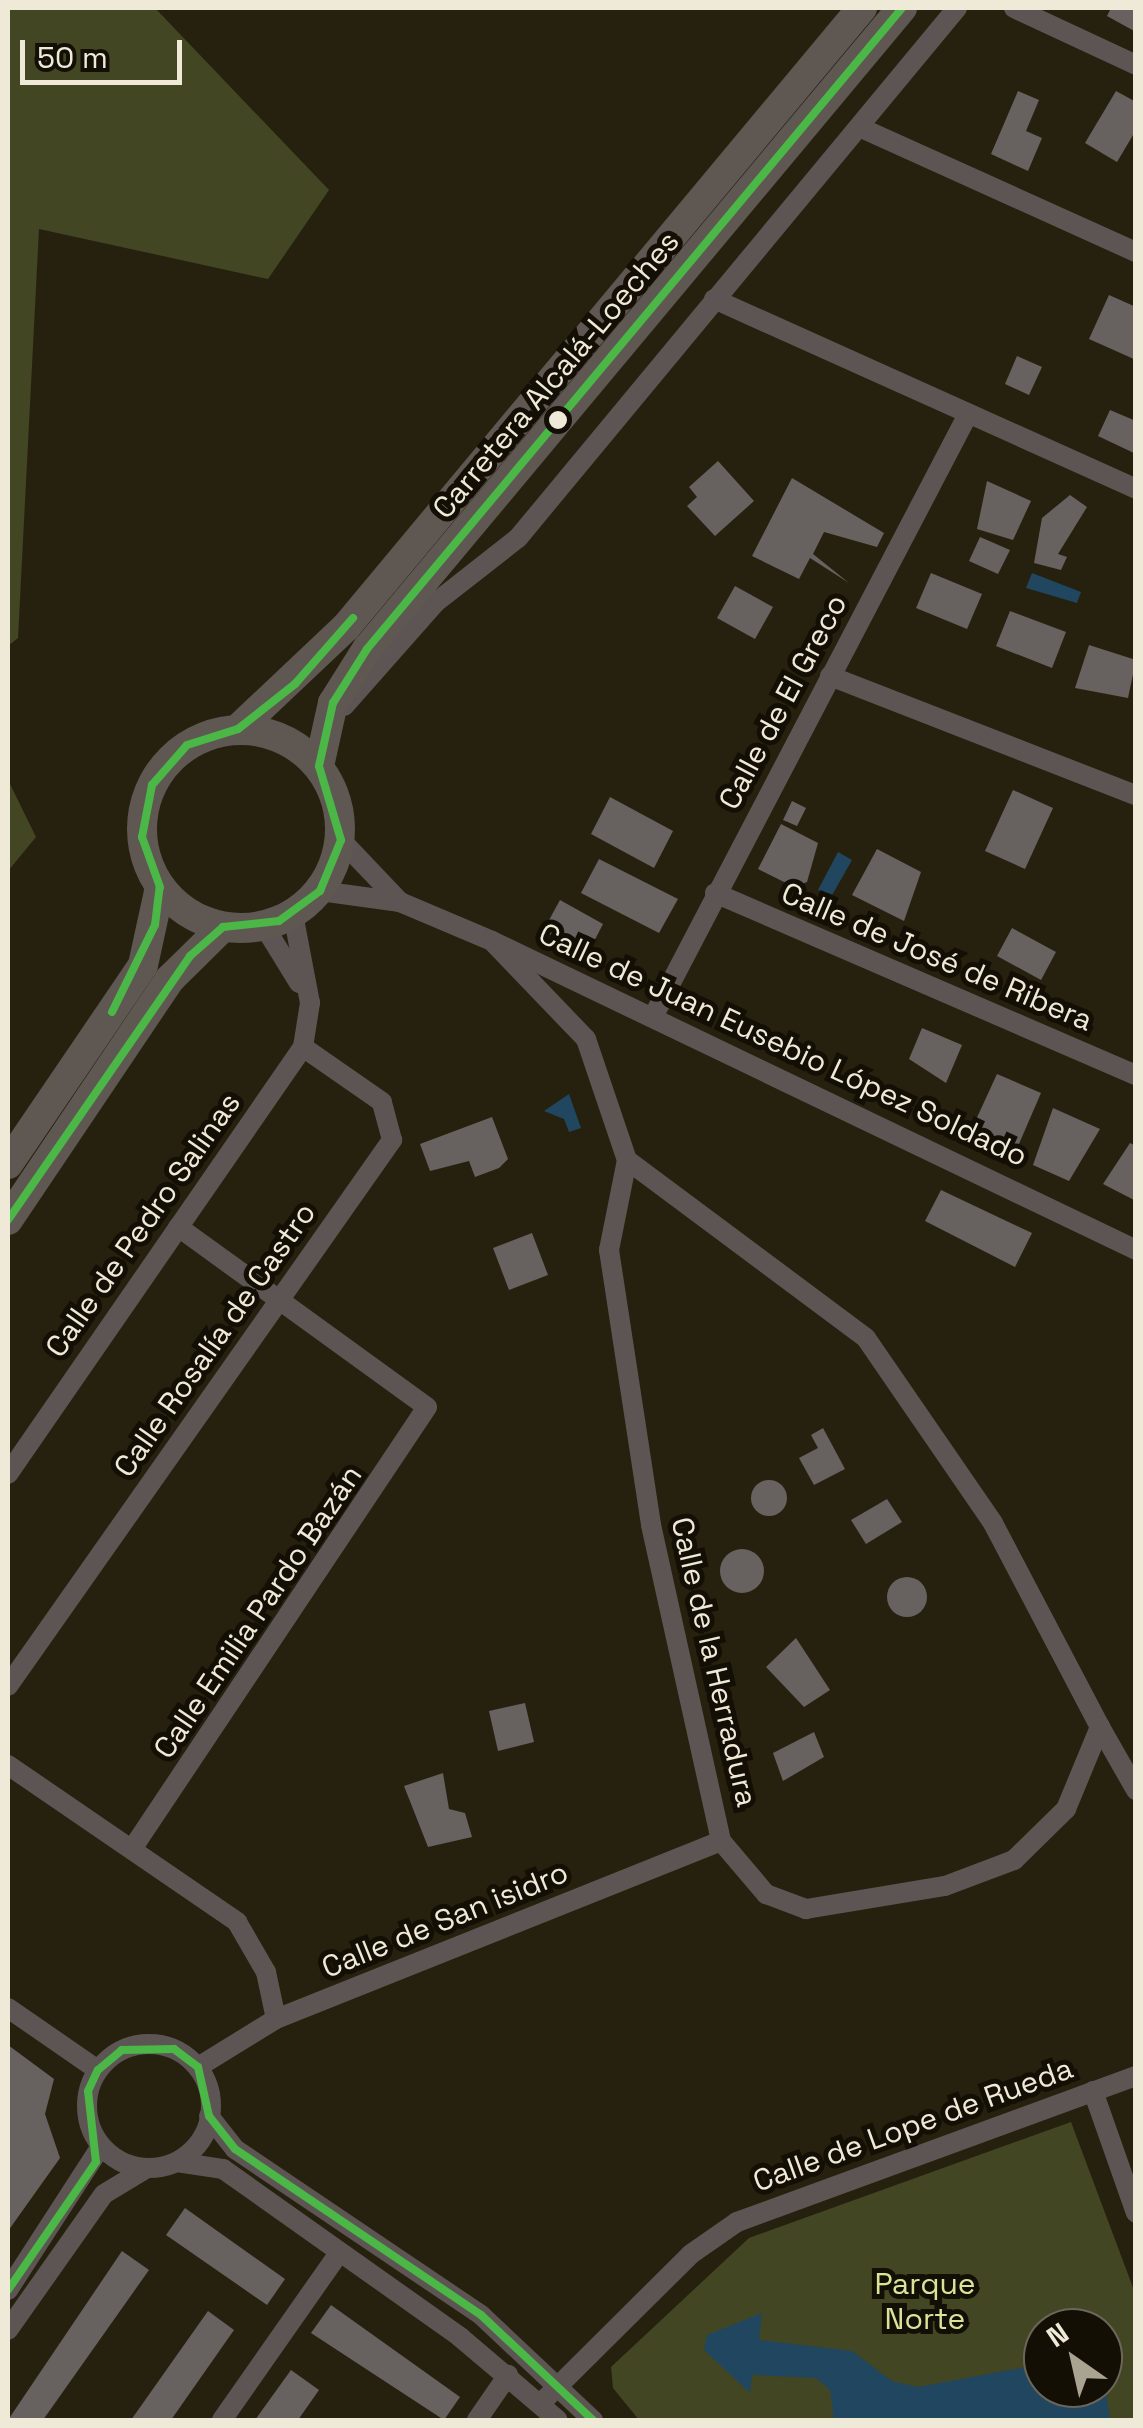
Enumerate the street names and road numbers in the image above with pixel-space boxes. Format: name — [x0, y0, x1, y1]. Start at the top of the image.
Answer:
street label: Carretera Alcalá-Loeches — [425, 224, 687, 526]
street label: Calle de El Greco — [711, 588, 855, 816]
street label: Calle de José de Ribera — [776, 875, 1098, 1039]
street label: Calle de Juan Eusebio López Soldado — [533, 916, 1033, 1174]
street label: Calle de Pedro Salinas — [38, 1086, 248, 1364]
street label: Calle Rosalía de Castro — [107, 1196, 323, 1484]
street label: Calle Emilia Pardo Bazán — [146, 1459, 370, 1765]
street label: Calle de la Herradura — [663, 1514, 765, 1810]
street label: Calle de San isidro — [317, 1854, 573, 1986]
street label: Calle de Lope de Rueda — [748, 2050, 1078, 2200]

